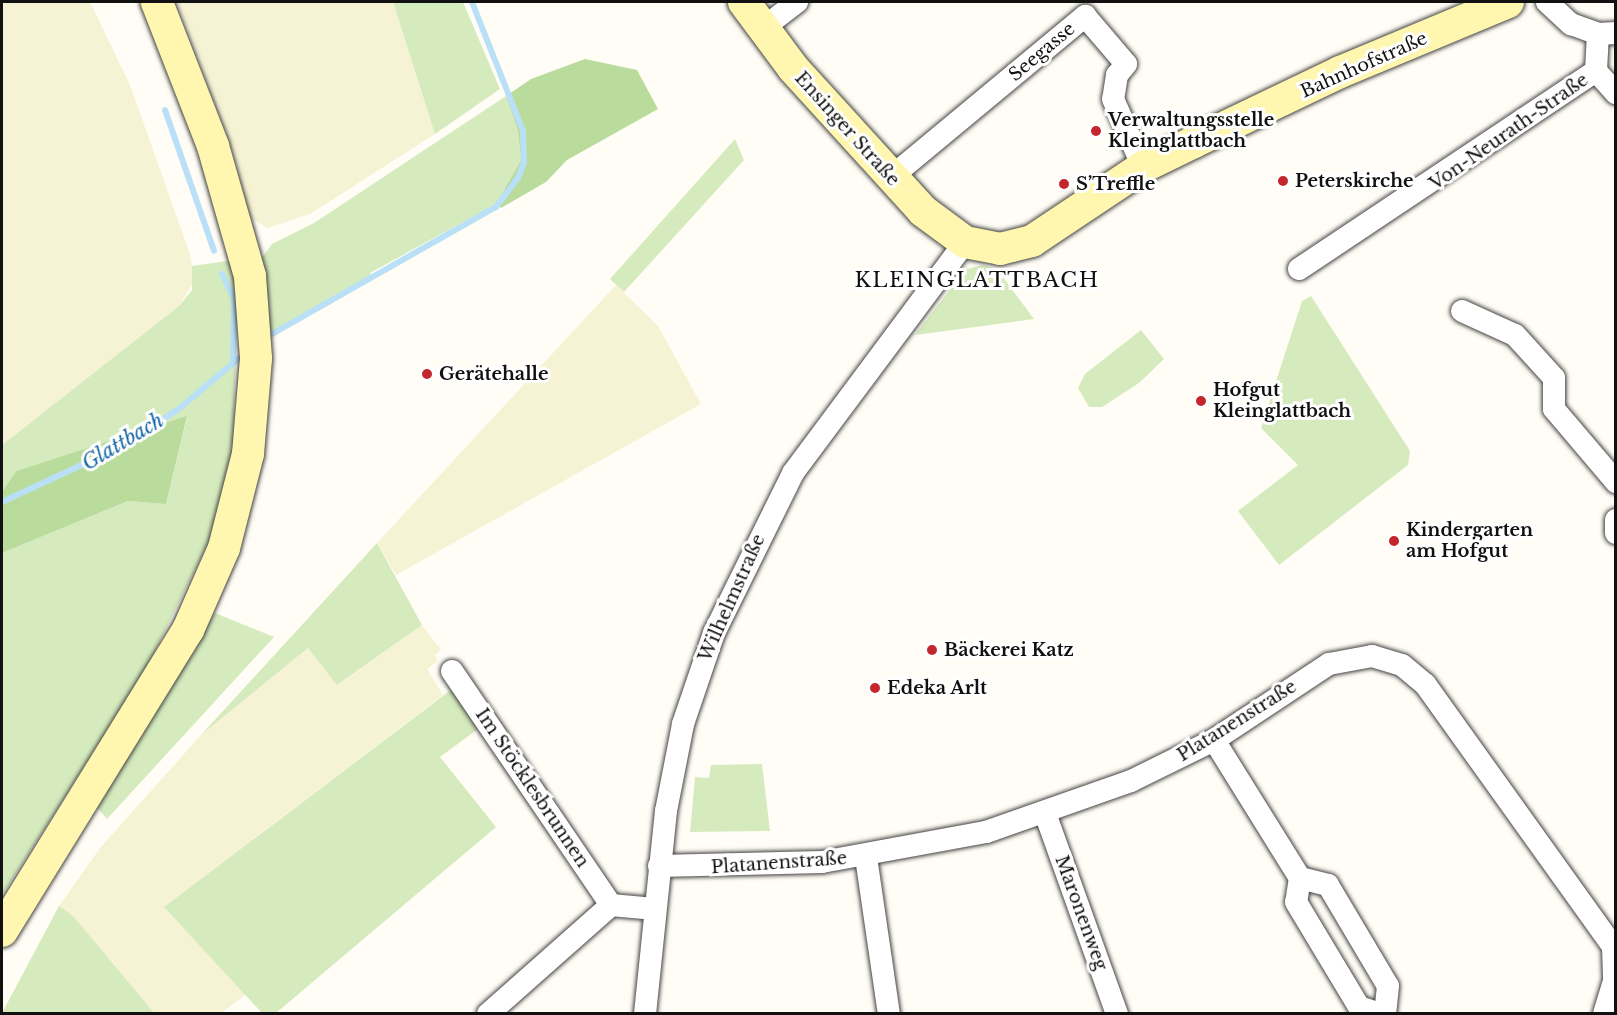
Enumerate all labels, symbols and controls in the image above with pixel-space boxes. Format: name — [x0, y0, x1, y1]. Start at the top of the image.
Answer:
street label: Seegasse — [1005, 18, 1079, 86]
street label: Bahnhofstraße — [1297, 27, 1431, 103]
street label: Ensinger Straße — [790, 67, 904, 191]
street label: Von-Neurath-Straße — [1426, 69, 1592, 195]
place label: Verwaltungsstelle Kleinglattbach — [1108, 110, 1274, 152]
marker: Verwaltungsstelle Kleinglattbach — [1089, 124, 1103, 138]
place label: Peterskirche — [1295, 170, 1414, 192]
place label: S’Treffle — [1076, 173, 1155, 195]
marker: Peterskirche — [1276, 174, 1290, 188]
marker: S’Treffle — [1057, 177, 1071, 191]
district label: KLEINGLATTBACH — [854, 267, 1100, 293]
place label: Gerätehalle — [439, 363, 548, 385]
marker: Gerätehalle — [420, 367, 434, 381]
place label: Hofgut Kleinglattbach — [1213, 380, 1351, 422]
marker: Hofgut Kleinglattbach — [1194, 394, 1208, 408]
water label: Glattbach — [78, 408, 168, 476]
place label: Kindergarten am Hofgut — [1406, 520, 1533, 562]
street label: Wilhelmstraße — [694, 531, 770, 665]
marker: Kindergarten am Hofgut — [1387, 534, 1401, 548]
place label: Bäckerei Katz — [944, 639, 1074, 661]
marker: Bäckerei Katz — [925, 643, 939, 657]
street label: Platanenstraße — [1174, 676, 1300, 766]
place label: Edeka Arlt — [887, 677, 988, 699]
marker: Edeka Arlt — [868, 681, 882, 695]
street label: Im Stöcklesbrunnen — [471, 704, 593, 872]
street label: Platanenstraße — [710, 847, 848, 879]
street label: Maronenweg — [1050, 853, 1112, 973]

